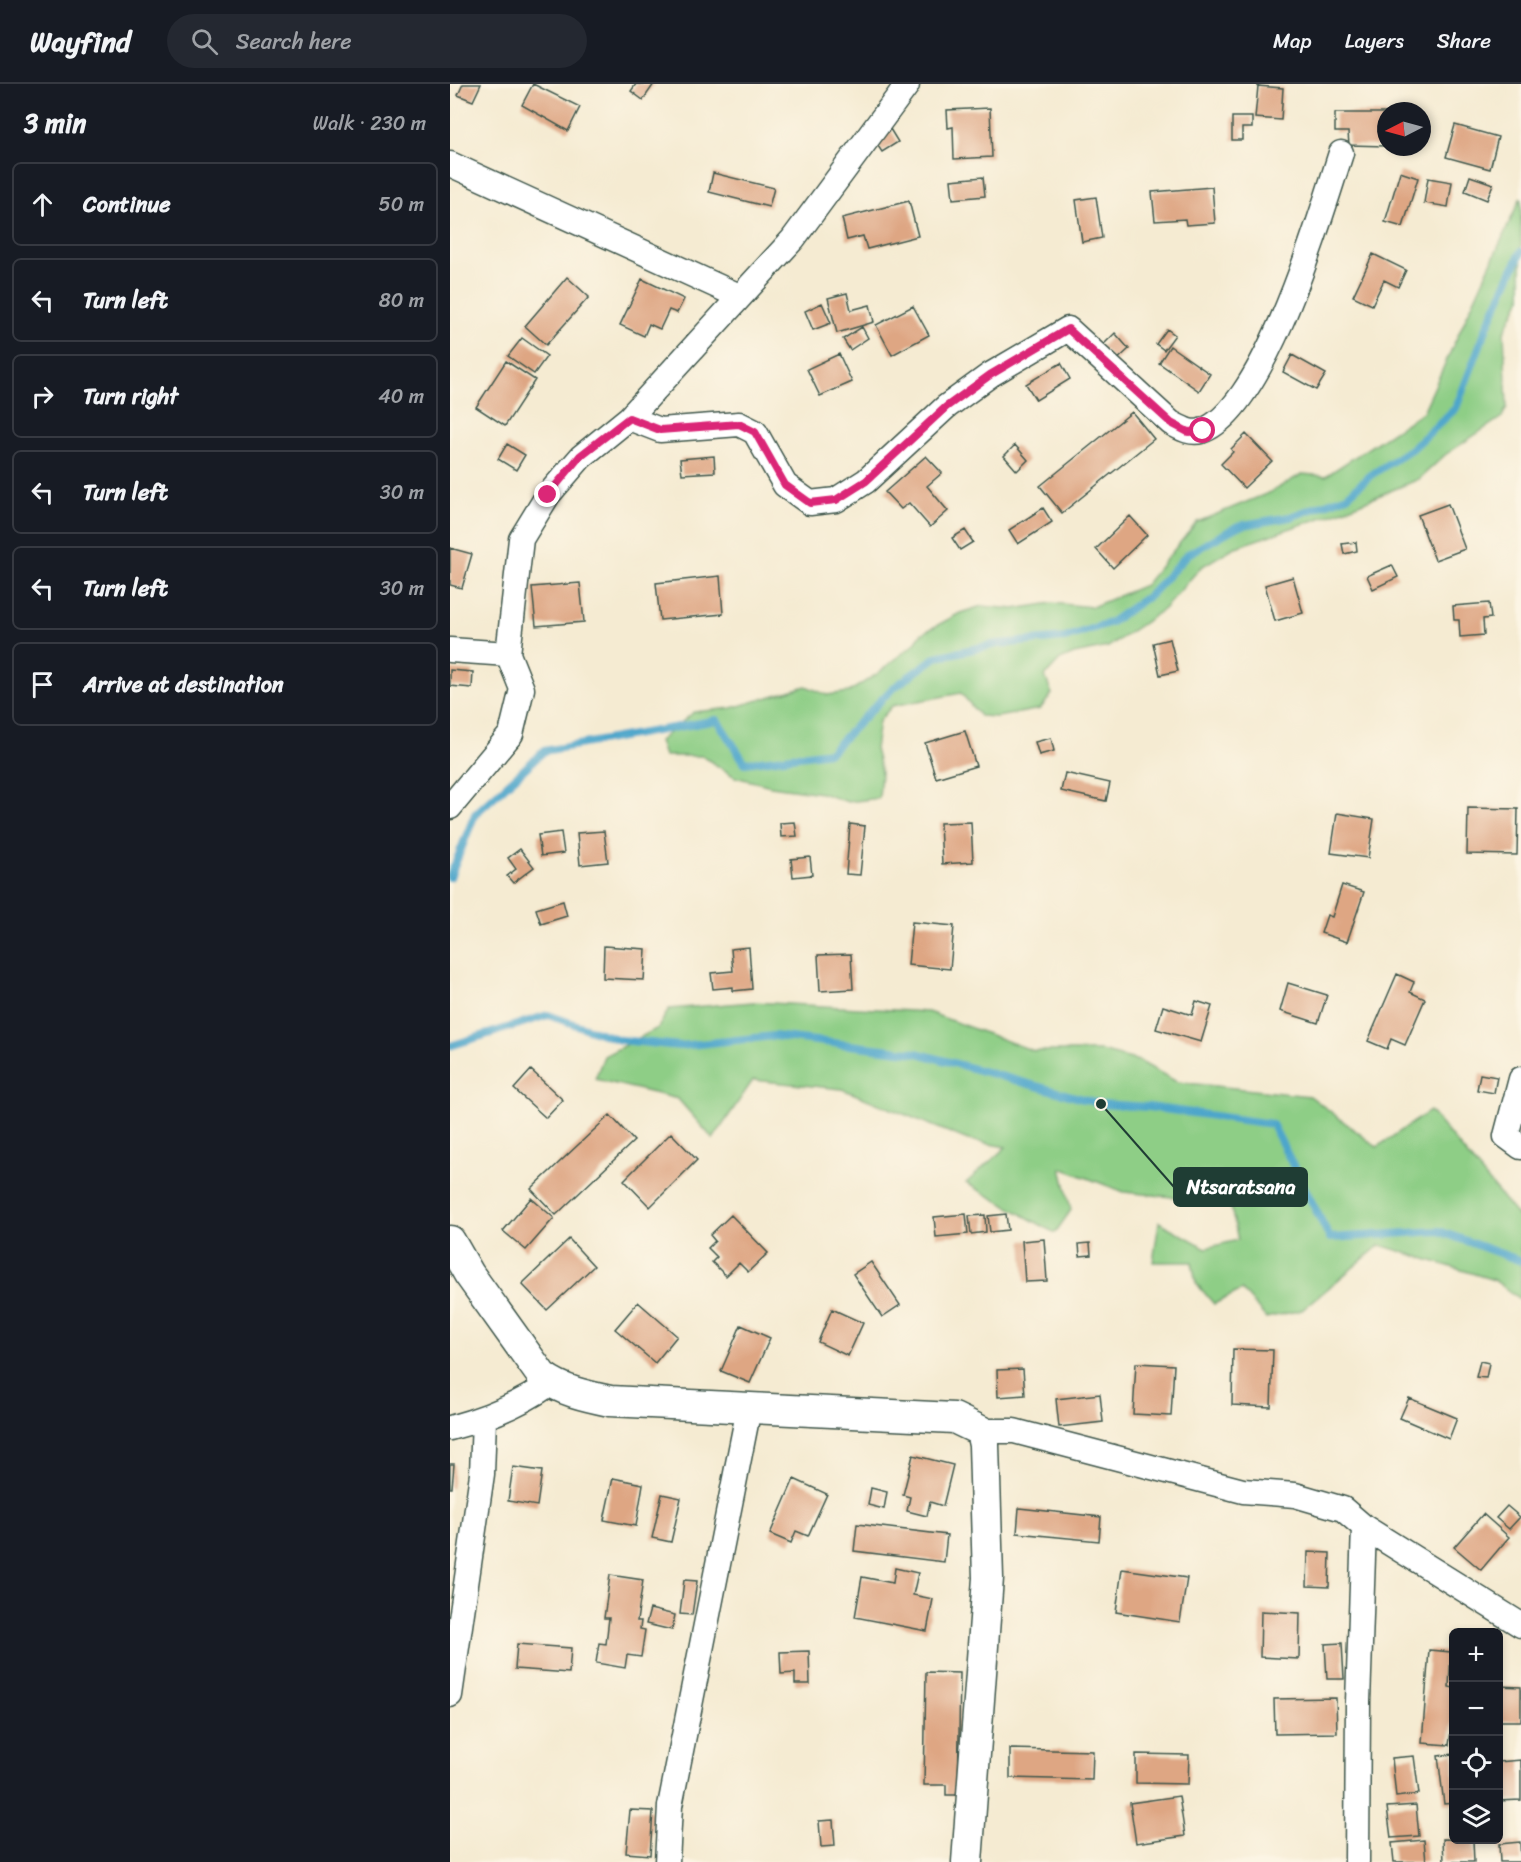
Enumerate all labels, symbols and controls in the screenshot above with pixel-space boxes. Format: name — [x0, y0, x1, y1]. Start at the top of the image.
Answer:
search box — [167, 14, 587, 68]
text: Wayfind — [30, 17, 131, 66]
text: Search here — [236, 22, 352, 61]
text: Map — [1273, 22, 1312, 60]
text: Layers — [1345, 22, 1404, 60]
text: Share — [1437, 22, 1491, 60]
icon: search — [188, 25, 221, 58]
text: 3 min — [24, 100, 86, 146]
north arrow — [1377, 102, 1431, 156]
text: Walk · 230 m — [313, 106, 426, 141]
text: Continue — [83, 185, 171, 224]
text: 50 m — [379, 187, 424, 222]
icon: ahead — [26, 188, 59, 221]
text: Turn left — [83, 281, 168, 320]
text: 80 m — [379, 283, 424, 318]
icon: left — [26, 284, 59, 317]
text: Turn right — [83, 377, 178, 416]
text: 40 m — [378, 379, 424, 414]
icon: right — [26, 380, 59, 413]
route start — [1189, 417, 1215, 443]
text: Turn left — [83, 473, 168, 512]
text: 30 m — [380, 475, 424, 510]
icon: left — [26, 476, 59, 509]
route end — [534, 481, 560, 507]
text: Turn left — [83, 569, 168, 608]
text: 30 m — [380, 571, 424, 606]
icon: left — [26, 572, 59, 605]
text: Arrive at destination — [83, 665, 284, 704]
icon: arrive — [26, 668, 59, 701]
callout: Ntsaratsana — [1174, 1168, 1307, 1206]
text: Ntsaratsana — [1186, 1170, 1295, 1205]
map controls — [1449, 1628, 1503, 1844]
button: + — [1449, 1628, 1503, 1682]
button: − — [1449, 1682, 1503, 1736]
button: locate — [1449, 1736, 1503, 1790]
button: layers — [1449, 1790, 1503, 1844]

